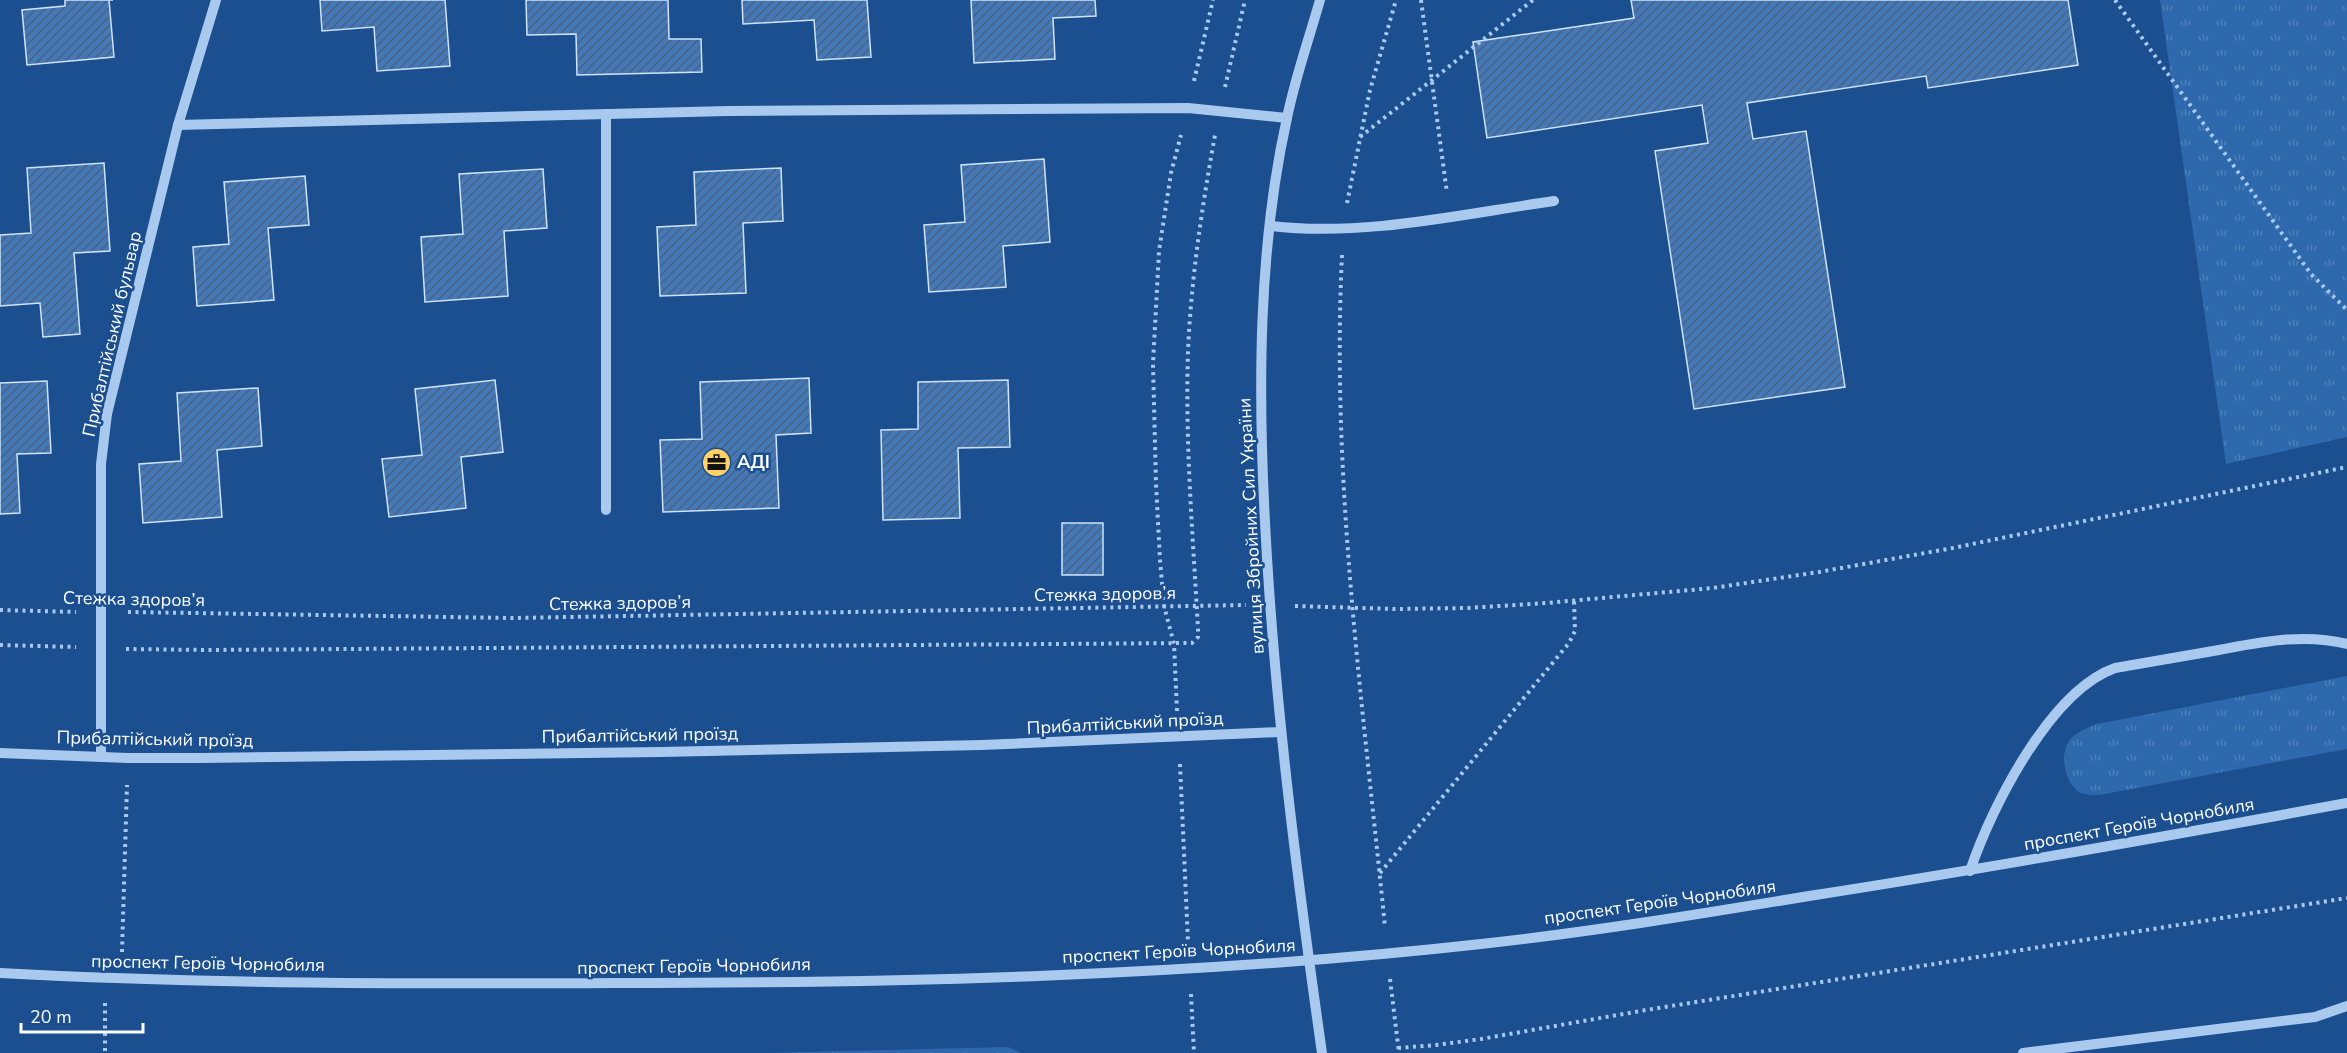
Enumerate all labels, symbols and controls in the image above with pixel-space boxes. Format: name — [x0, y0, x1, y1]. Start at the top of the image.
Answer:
street label: Прибалтійський бульвар — [77, 229, 147, 439]
street label: вулиця Збройних Сил України — [1232, 397, 1270, 655]
office icon: АДІ — [700, 446, 732, 478]
place label: АДІ — [737, 450, 770, 474]
street label: Стежка здоров’я — [1034, 581, 1176, 607]
street label: Стежка здоров’я — [63, 586, 205, 612]
street label: Стежка здоров’я — [549, 590, 691, 616]
street label: Прибалтійський проїзд — [1026, 706, 1224, 740]
street label: Прибалтійський проїзд — [541, 721, 739, 749]
street label: Прибалтійський проїзд — [56, 725, 254, 753]
street label: проспект Героїв Чорнобиля — [2022, 792, 2256, 856]
street label: проспект Героїв Чорнобиля — [1543, 874, 1777, 930]
street label: проспект Героїв Чорнобиля — [1062, 933, 1296, 969]
street label: проспект Героїв Чорнобиля — [91, 949, 325, 977]
street label: проспект Героїв Чорнобиля — [577, 952, 811, 980]
scale bar — [21, 996, 142, 1034]
text: 20 m — [30, 1005, 72, 1029]

